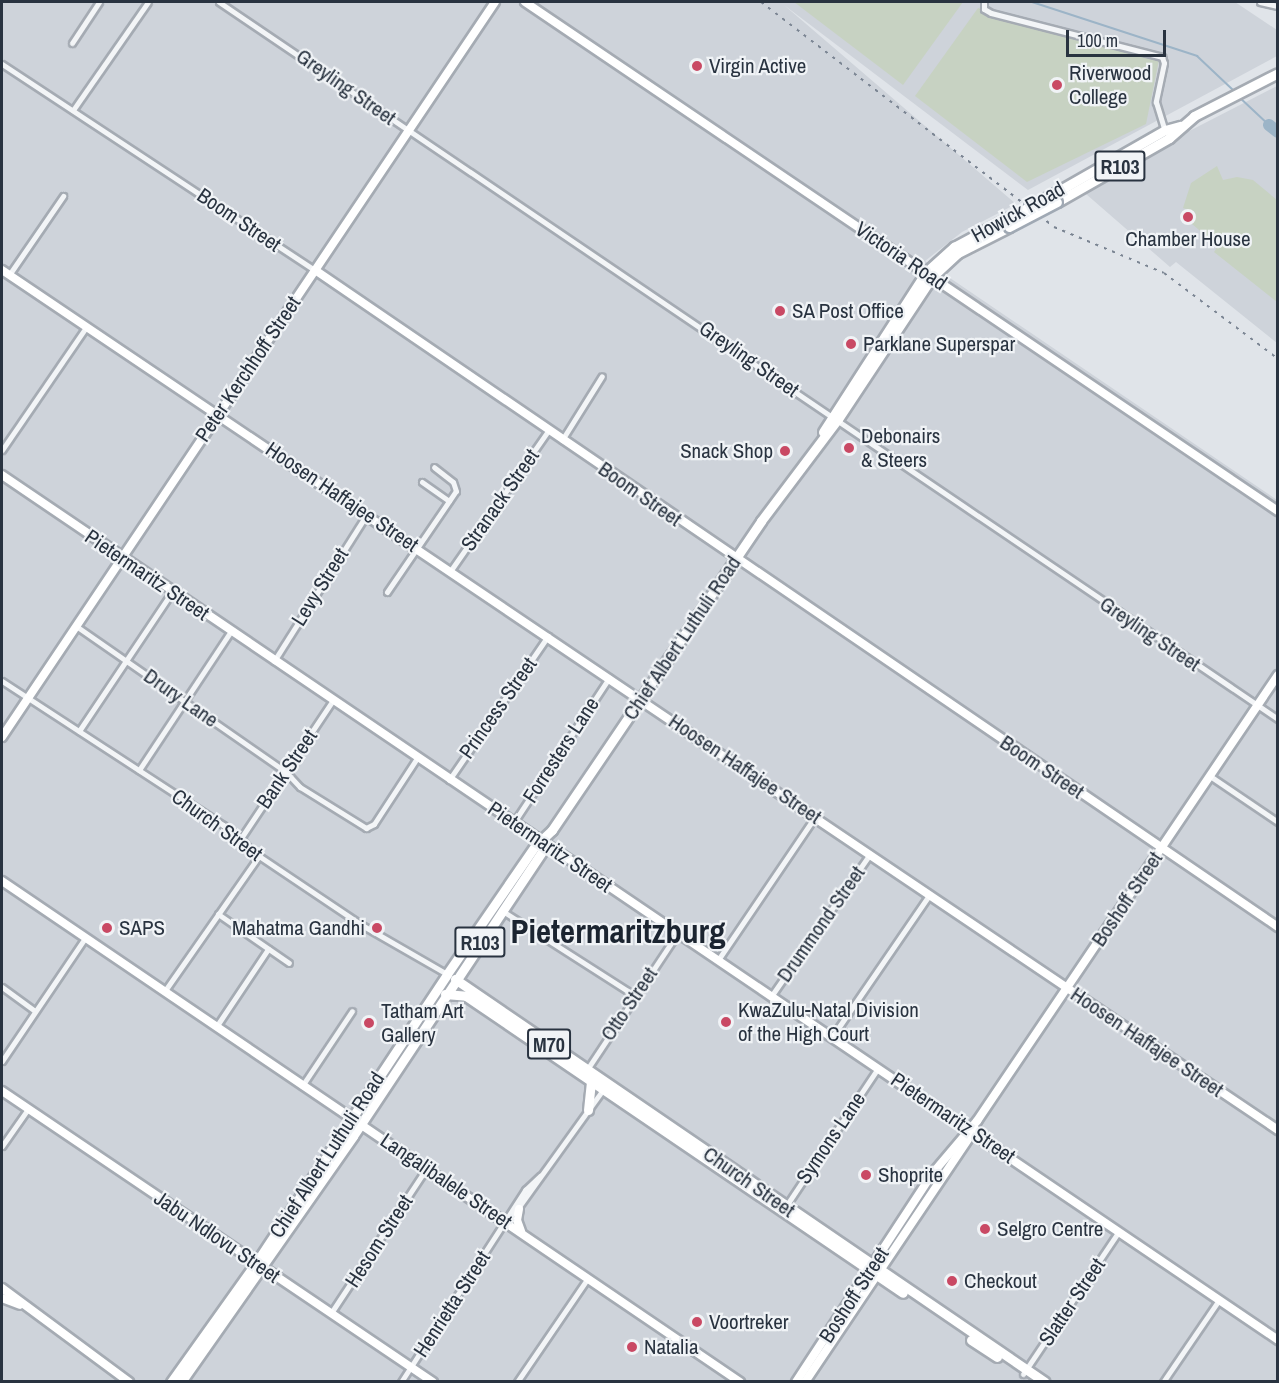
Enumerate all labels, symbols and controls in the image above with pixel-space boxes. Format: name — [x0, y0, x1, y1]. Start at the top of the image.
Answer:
scale bar — [1069, 18, 1170, 56]
text: 100 m — [1077, 28, 1118, 53]
street label: Greyling Street — [291, 43, 401, 131]
place label: Virgin Active — [709, 53, 807, 79]
marker: Virgin Active — [690, 59, 704, 73]
place label: Riverwood College — [1069, 60, 1151, 110]
marker: Riverwood College — [1050, 78, 1064, 92]
road number: R103 — [1093, 149, 1147, 183]
street label: Howick Road — [967, 176, 1069, 248]
street label: Boom Street — [192, 183, 286, 257]
marker: Chamber House — [1181, 210, 1195, 224]
street label: Victoria Road — [850, 216, 952, 296]
place label: Chamber House — [1125, 226, 1251, 252]
street label: Peter Kerchhoff Street — [190, 291, 306, 447]
place label: SA Post Office — [792, 298, 905, 324]
marker: SA Post Office — [773, 304, 787, 318]
street label: Greyling Street — [694, 315, 804, 403]
place label: Parklane Superspar — [863, 331, 1015, 357]
marker: Parklane Superspar — [844, 337, 858, 351]
place label: Debonairs & Steers — [861, 423, 940, 473]
street label: Hoosen Haffajee Street — [261, 437, 423, 557]
place label: Snack Shop — [680, 438, 773, 464]
marker: Debonairs & Steers — [842, 441, 856, 455]
street label: Stranack Street — [456, 444, 544, 556]
marker: Snack Shop — [778, 444, 792, 458]
street label: Boom Street — [594, 456, 686, 532]
street label: Pietermaritz Street — [80, 524, 214, 626]
street label: Levy Street — [286, 543, 354, 631]
street label: Chief Albert Luthuli Road — [617, 551, 747, 725]
street label: Greyling Street — [1095, 591, 1205, 677]
street label: Princess Street — [454, 653, 542, 763]
street label: Drury Lane — [139, 663, 223, 733]
street label: Forresters Lane — [518, 693, 604, 807]
street label: Hoosen Haffajee Street — [664, 709, 826, 829]
street label: Bank Street — [251, 725, 323, 813]
street label: Boom Street — [995, 730, 1089, 804]
street label: Church Street — [167, 784, 267, 866]
street label: Pietermaritz Street — [483, 796, 617, 898]
street label: Boshoff Street — [1086, 847, 1168, 951]
street label: Drummond Street — [772, 861, 870, 987]
district label: Pietermaritzburg — [510, 912, 726, 952]
place label: SAPS — [119, 915, 165, 941]
place label: Mahatma Gandhi — [232, 915, 365, 941]
marker: SAPS — [100, 921, 114, 935]
marker: Mahatma Gandhi — [370, 921, 384, 935]
road number: R103 — [453, 925, 507, 959]
street label: Otto Street — [595, 962, 663, 1046]
street label: Hoosen Haffajee Street — [1066, 982, 1228, 1102]
place label: KwaZulu-Natal Division of the High Court — [738, 997, 919, 1047]
place label: Tatham Art Gallery — [381, 998, 465, 1048]
marker: KwaZulu-Natal Division of the High Court — [719, 1015, 733, 1029]
marker: Tatham Art Gallery — [362, 1016, 376, 1030]
road number: M70 — [526, 1027, 572, 1061]
street label: Chief Albert Luthuli Road — [264, 1067, 390, 1243]
street label: Pietermaritz Street — [886, 1067, 1020, 1169]
street label: Symons Lane — [791, 1087, 871, 1189]
street label: Langalibalele Street — [375, 1128, 517, 1234]
street label: Church Street — [698, 1141, 800, 1223]
place label: Shoprite — [878, 1162, 943, 1188]
marker: Shoprite — [859, 1168, 873, 1182]
street label: Jabu Ndlovu Street — [149, 1186, 285, 1288]
street label: Hesom Street — [340, 1190, 418, 1292]
place label: Selgro Centre — [997, 1216, 1103, 1242]
marker: Selgro Centre — [978, 1222, 992, 1236]
street label: Boshoff Street — [814, 1242, 894, 1348]
street label: Henrietta Street — [408, 1246, 496, 1362]
street label: Slatter Street — [1033, 1253, 1111, 1351]
place label: Checkout — [964, 1268, 1037, 1294]
marker: Checkout — [945, 1274, 959, 1288]
place label: Voortreker — [709, 1309, 788, 1335]
marker: Voortreker — [690, 1315, 704, 1329]
place label: Natalia — [644, 1334, 699, 1360]
marker: Natalia — [625, 1340, 639, 1354]

